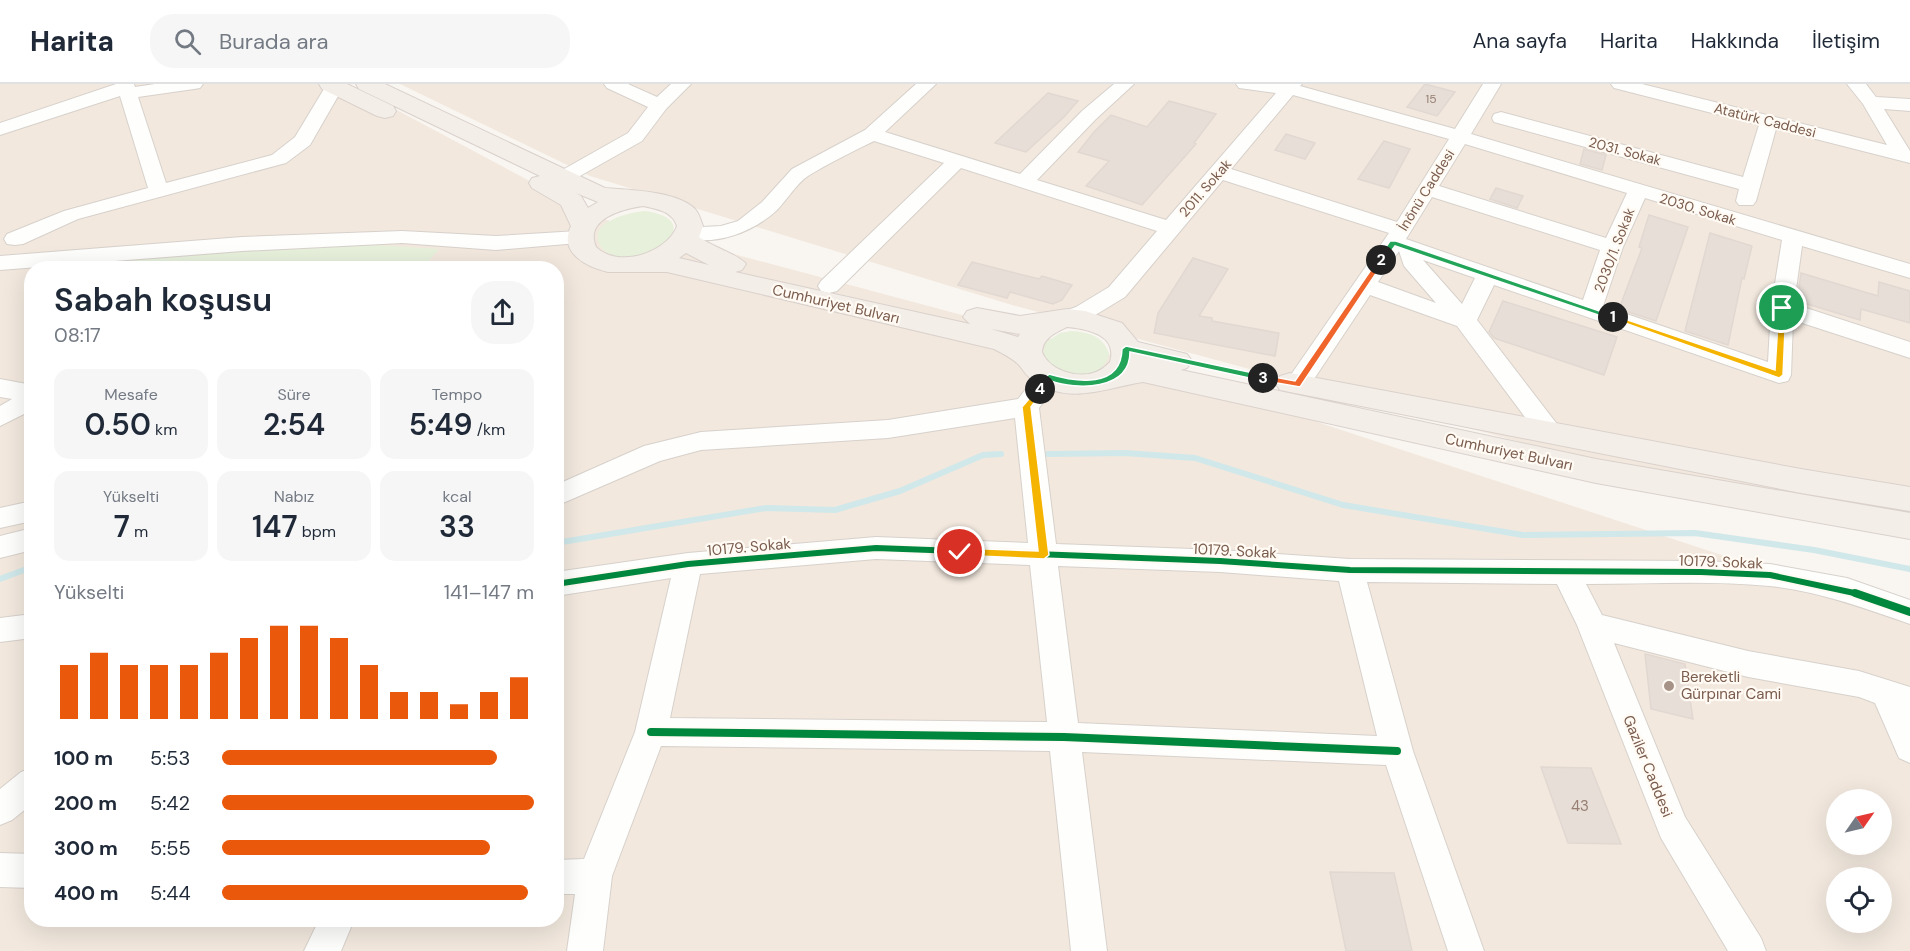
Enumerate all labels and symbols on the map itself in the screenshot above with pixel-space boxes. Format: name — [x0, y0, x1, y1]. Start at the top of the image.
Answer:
house number: 15 — [1425, 91, 1437, 107]
street label: Atatürk Caddesi — [1712, 99, 1818, 141]
street label: 2031. Sokak — [1587, 133, 1663, 169]
street label: İnönü Caddesi — [1394, 146, 1458, 234]
street label: 2011. Sokak — [1175, 155, 1235, 221]
street label: 2030. Sokak — [1657, 189, 1739, 229]
street label: 2030/1. Sokak — [1590, 205, 1638, 295]
pin: 2 — [1366, 245, 1396, 275]
street label: Cumhuriyet Bulvarı — [770, 280, 902, 328]
pin — [1756, 282, 1807, 333]
pin: 1 — [1598, 302, 1628, 332]
pin: 3 — [1248, 363, 1278, 393]
pin: 4 — [1025, 374, 1055, 404]
street label: Cumhuriyet Bulvarı — [1443, 429, 1575, 475]
pin — [934, 526, 985, 577]
street label: 10179. Sokak — [706, 533, 792, 561]
street label: 10179. Sokak — [1193, 539, 1278, 563]
street label: 10179. Sokak — [1679, 551, 1764, 573]
place label: Bereketli Gürpınar Cami — [1681, 667, 1781, 704]
marker: Bereketli Gürpınar Cami — [1662, 679, 1676, 693]
street label: Gaziler Caddesi — [1618, 712, 1678, 820]
north arrow — [1826, 789, 1892, 855]
house number: 43 — [1571, 796, 1589, 816]

